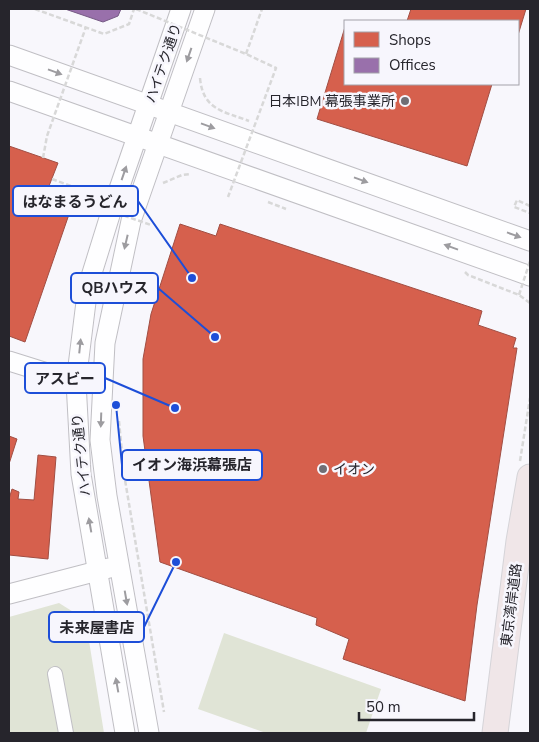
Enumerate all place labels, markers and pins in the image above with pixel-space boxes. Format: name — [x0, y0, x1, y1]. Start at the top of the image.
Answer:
place label: 日本IBM 幕張事業所 — [268, 92, 395, 111]
marker: 日本IBM 幕張事業所 — [399, 95, 411, 107]
callout: はなまるうどん — [13, 186, 138, 216]
callout: QBハウス — [71, 273, 158, 303]
callout: アスビー — [25, 363, 105, 393]
callout: イオン海浜幕張店 — [122, 450, 262, 480]
place label: イオン — [333, 460, 375, 479]
marker: イオン — [317, 463, 329, 475]
callout: 未来屋書店 — [49, 612, 144, 642]

